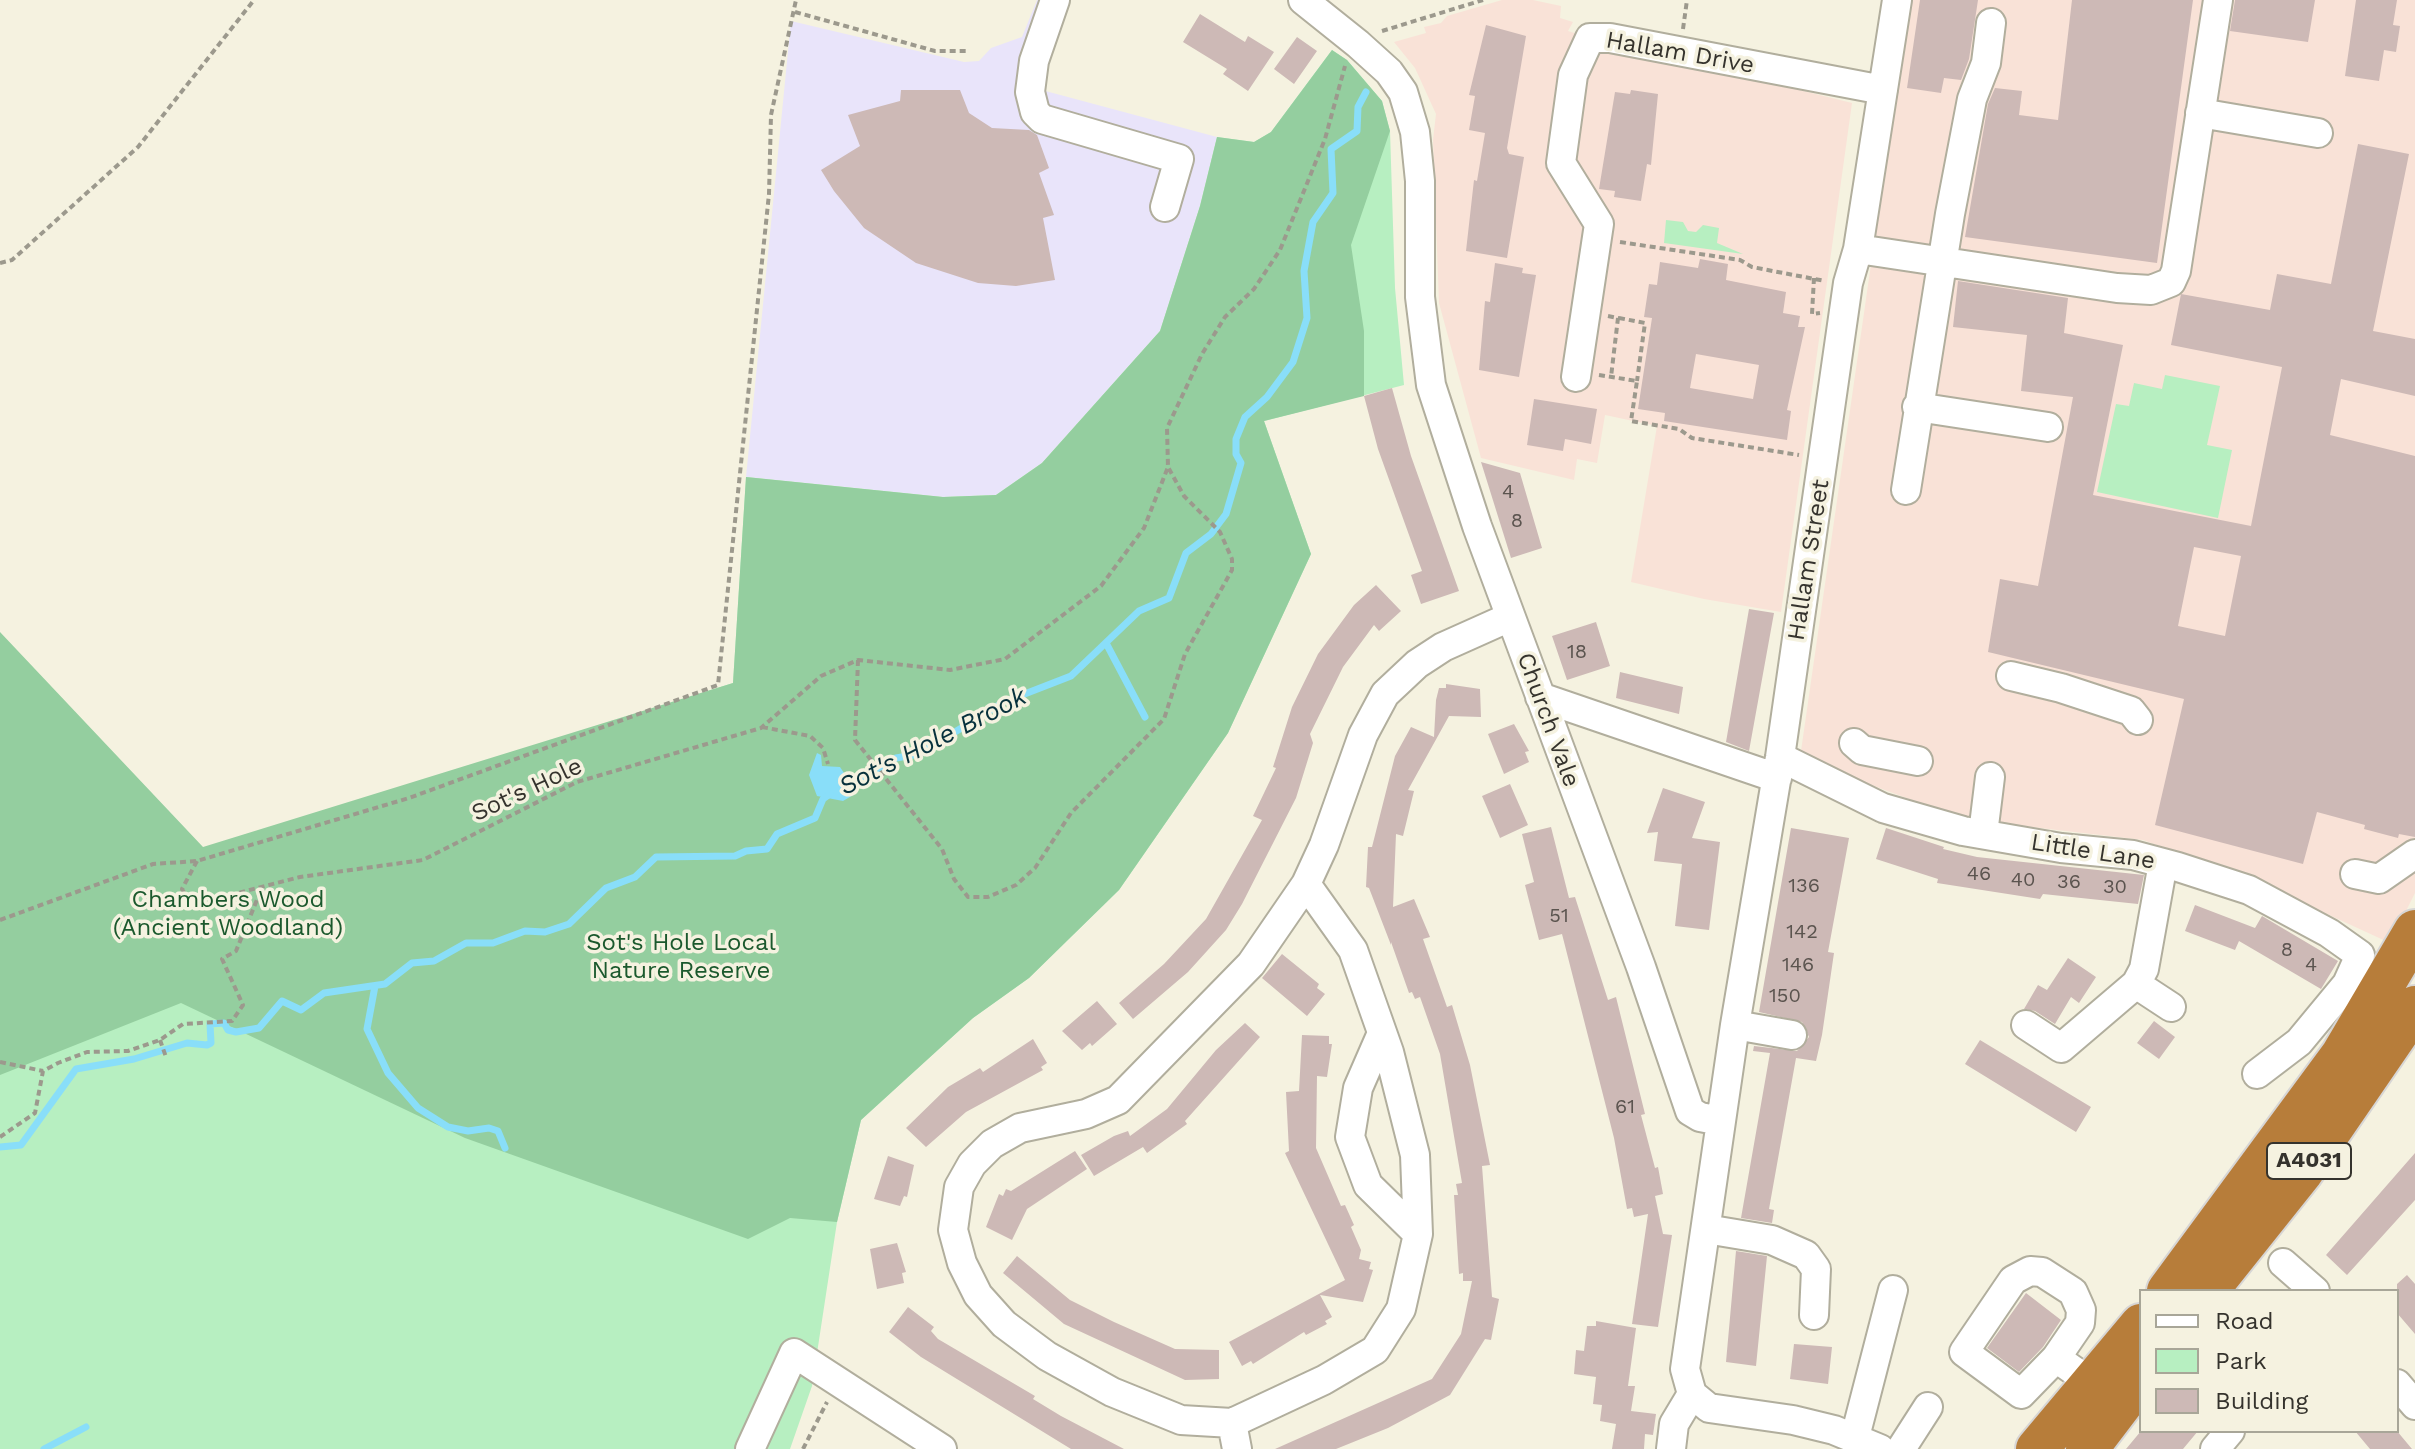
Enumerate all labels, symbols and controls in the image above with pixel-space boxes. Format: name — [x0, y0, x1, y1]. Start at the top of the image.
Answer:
street label: Hallam Drive — [1604, 26, 1756, 80]
street label: Hallam Street — [1782, 477, 1836, 643]
house number: 4 — [1502, 480, 1514, 504]
house number: 8 — [1511, 509, 1523, 533]
house number: 18 — [1567, 640, 1587, 664]
street label: Church Vale — [1510, 649, 1586, 791]
water label: Sot's Hole Brook — [834, 681, 1032, 803]
street label: Sot's Hole — [467, 752, 587, 828]
street label: Little Lane — [2029, 828, 2157, 876]
house number: 46 — [1967, 862, 1991, 886]
house number: 40 — [2011, 868, 2035, 892]
house number: 36 — [2057, 870, 2081, 894]
house number: 136 — [1788, 874, 1820, 898]
house number: 30 — [2103, 875, 2127, 899]
park label: Chambers Wood (Ancient Woodland) — [113, 886, 343, 942]
house number: 51 — [1549, 904, 1569, 928]
house number: 142 — [1786, 920, 1818, 944]
park label: Sot's Hole Local Nature Reserve — [586, 929, 776, 985]
house number: 8 — [2281, 938, 2293, 962]
house number: 146 — [1782, 953, 1814, 977]
house number: 4 — [2305, 953, 2317, 977]
house number: 150 — [1769, 984, 1801, 1008]
house number: 61 — [1615, 1095, 1635, 1119]
road number: A4031 — [2267, 1143, 2351, 1179]
legend — [2139, 1289, 2399, 1433]
text: Road — [2215, 1307, 2274, 1335]
text: Park — [2215, 1347, 2267, 1375]
text: Building — [2215, 1387, 2308, 1415]

